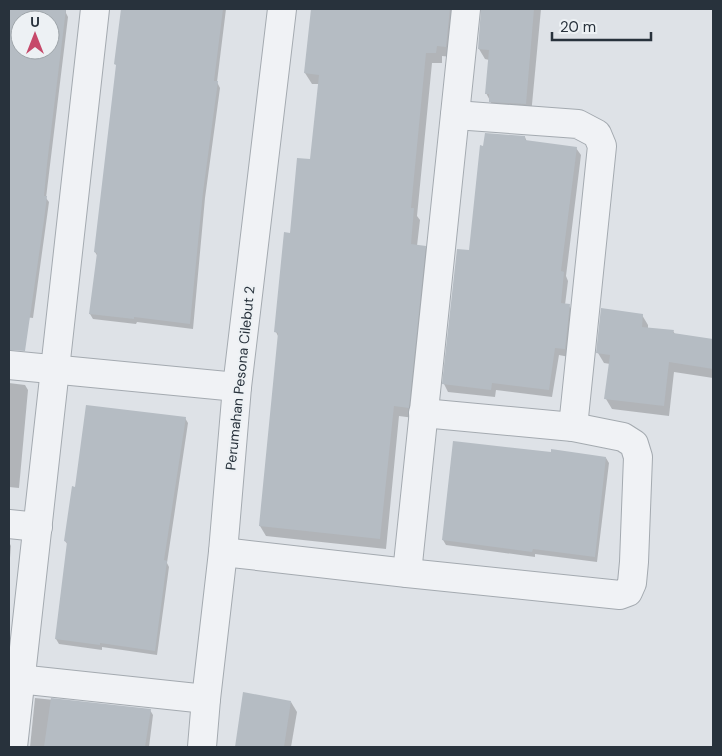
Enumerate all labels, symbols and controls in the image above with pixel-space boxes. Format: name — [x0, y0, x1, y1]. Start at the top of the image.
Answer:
north arrow — [10, 10, 60, 60]
scale bar — [552, 10, 651, 42]
text: U — [30, 13, 40, 31]
text: 20 m — [560, 17, 596, 37]
street label: Perumahan Pesona Cilebut 2 — [221, 285, 259, 471]

